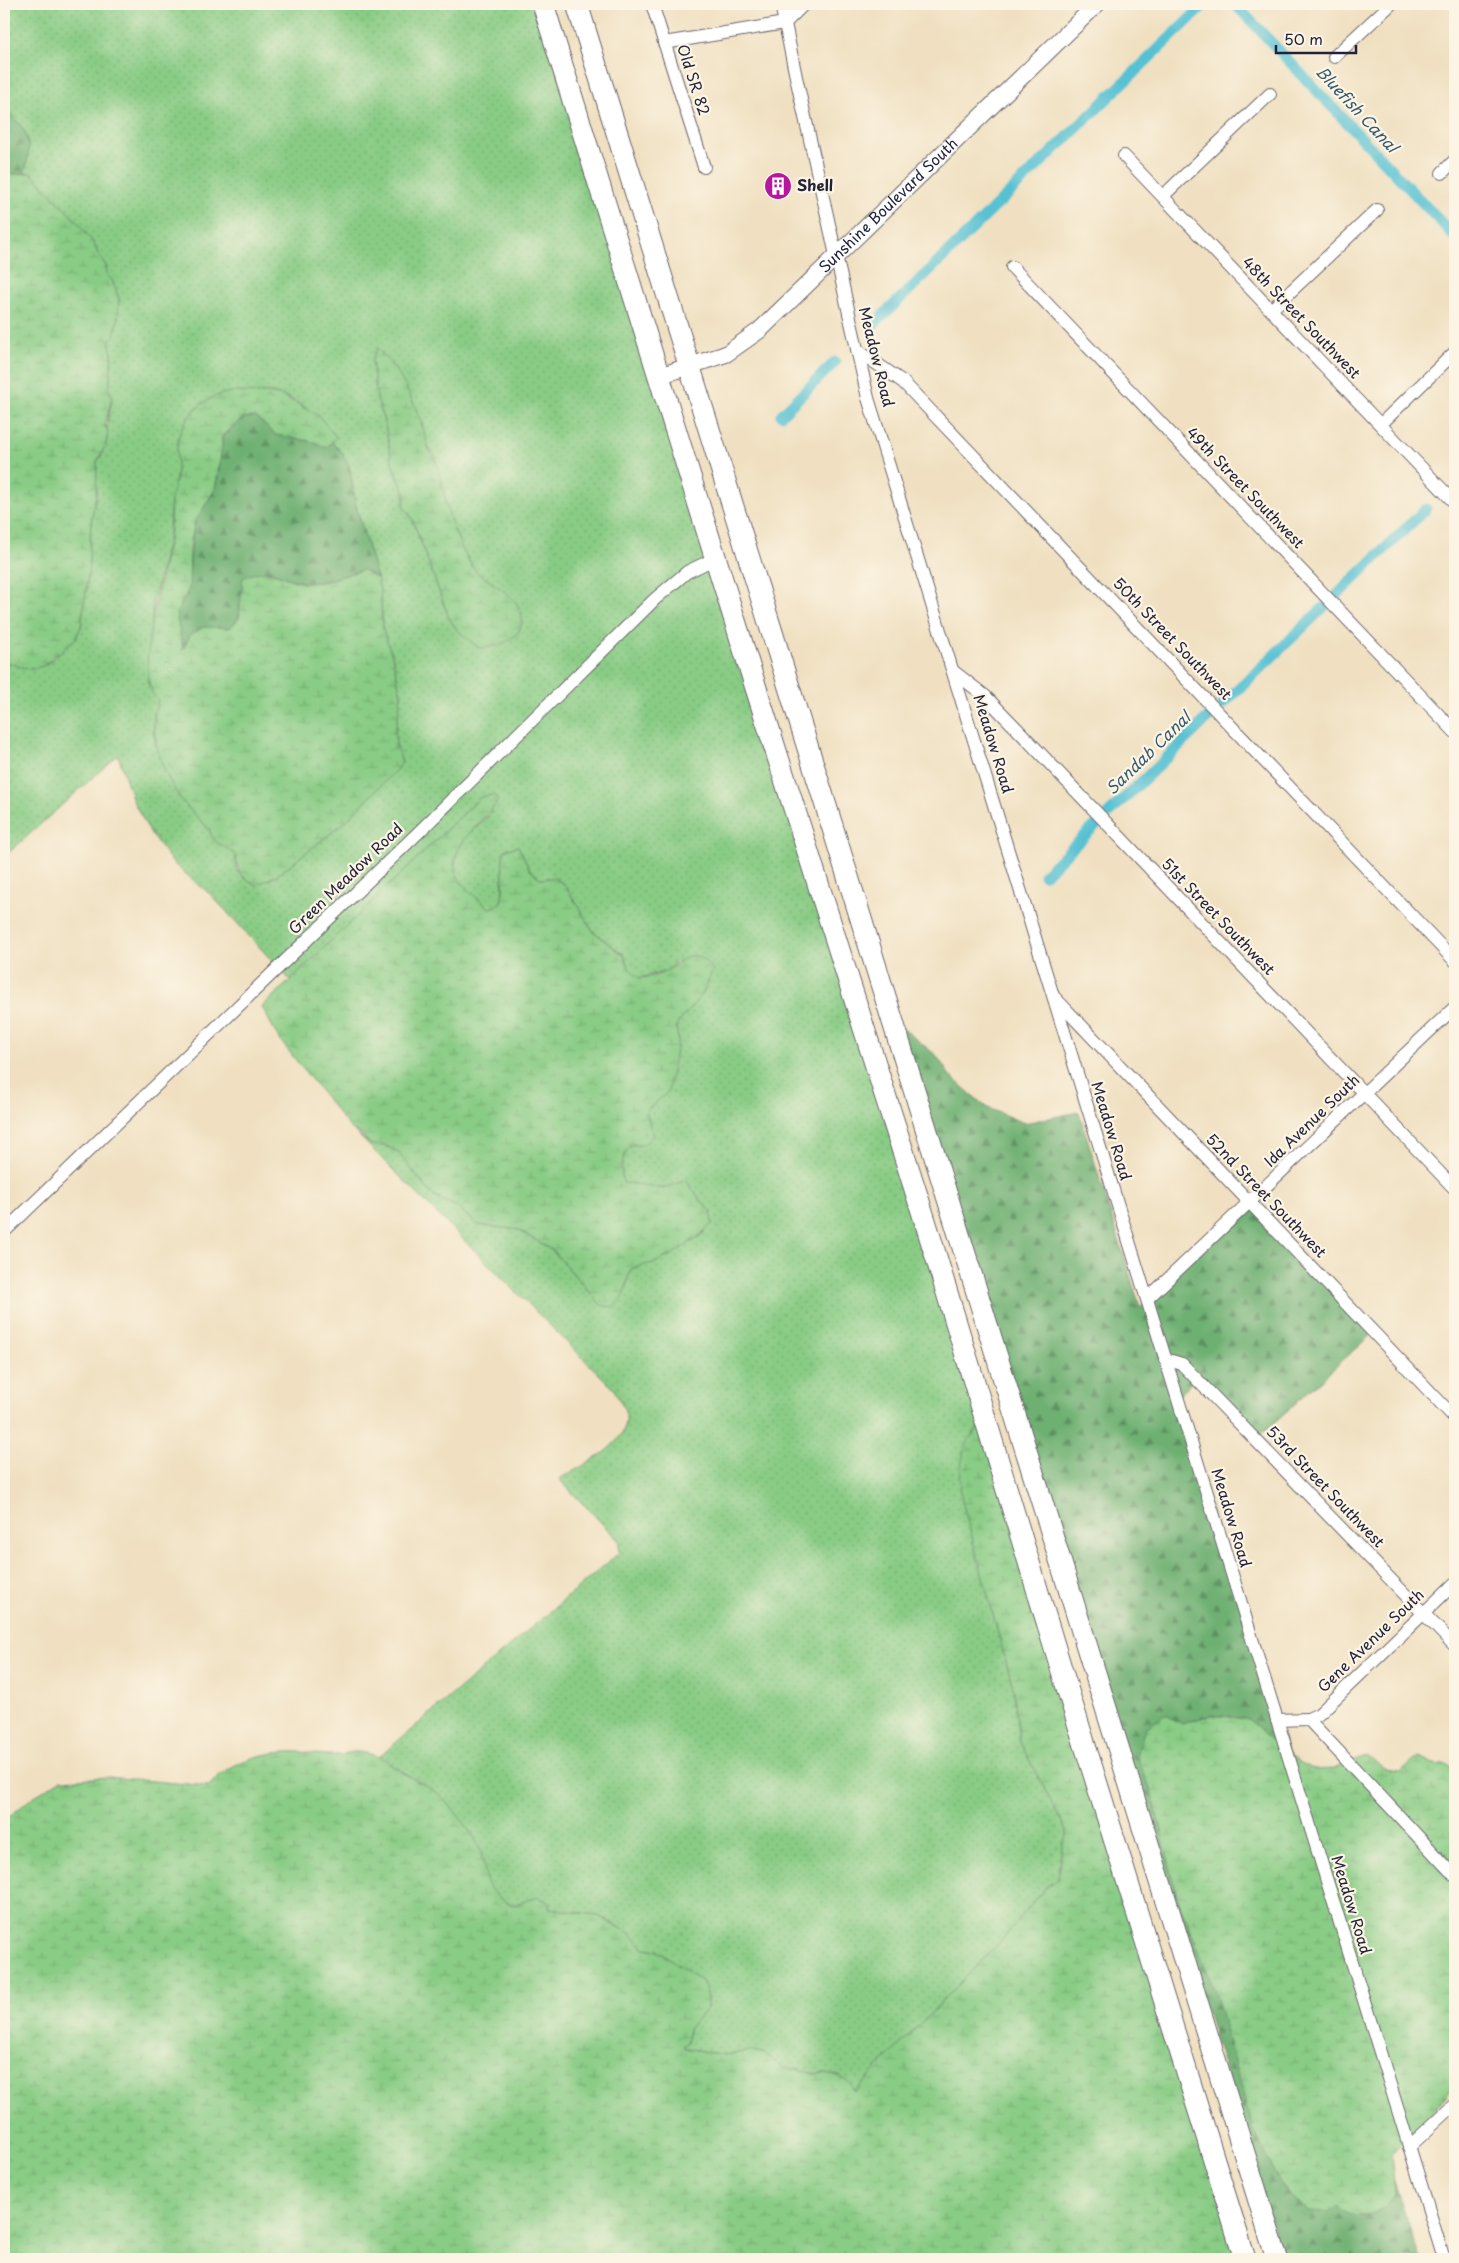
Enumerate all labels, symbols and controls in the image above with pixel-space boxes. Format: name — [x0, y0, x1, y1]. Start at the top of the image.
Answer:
scale bar — [1276, 22, 1356, 54]
text: 50 m — [1284, 27, 1323, 50]
street label: Old SR 82 — [672, 41, 717, 118]
water label: Bluefish Canal — [1311, 59, 1406, 159]
street label: Sunshine Boulevard South — [813, 132, 962, 277]
building icon: Shell — [763, 171, 793, 201]
place label: Shell — [797, 173, 833, 196]
street label: 48th Street Southwest — [1238, 251, 1367, 383]
street label: Meadow Road — [854, 304, 901, 409]
street label: 49th Street Southwest — [1182, 421, 1310, 553]
street label: 50th Street Southwest — [1108, 571, 1238, 704]
street label: Meadow Road — [968, 691, 1020, 796]
water label: Sandab Canal — [1099, 704, 1197, 799]
street label: Green Meadow Road — [282, 817, 407, 939]
street label: 51st Street Southwest — [1157, 852, 1281, 980]
street label: Ida Avenue South — [1258, 1068, 1364, 1172]
street label: Meadow Road — [1086, 1078, 1138, 1183]
street label: 52nd Street Southwest — [1201, 1128, 1333, 1262]
street label: 53rd Street Southwest — [1262, 1420, 1391, 1552]
street label: Meadow Road — [1206, 1465, 1258, 1570]
street label: Gene Avenue South — [1312, 1583, 1428, 1697]
street label: Meadow Road — [1326, 1852, 1378, 1957]

